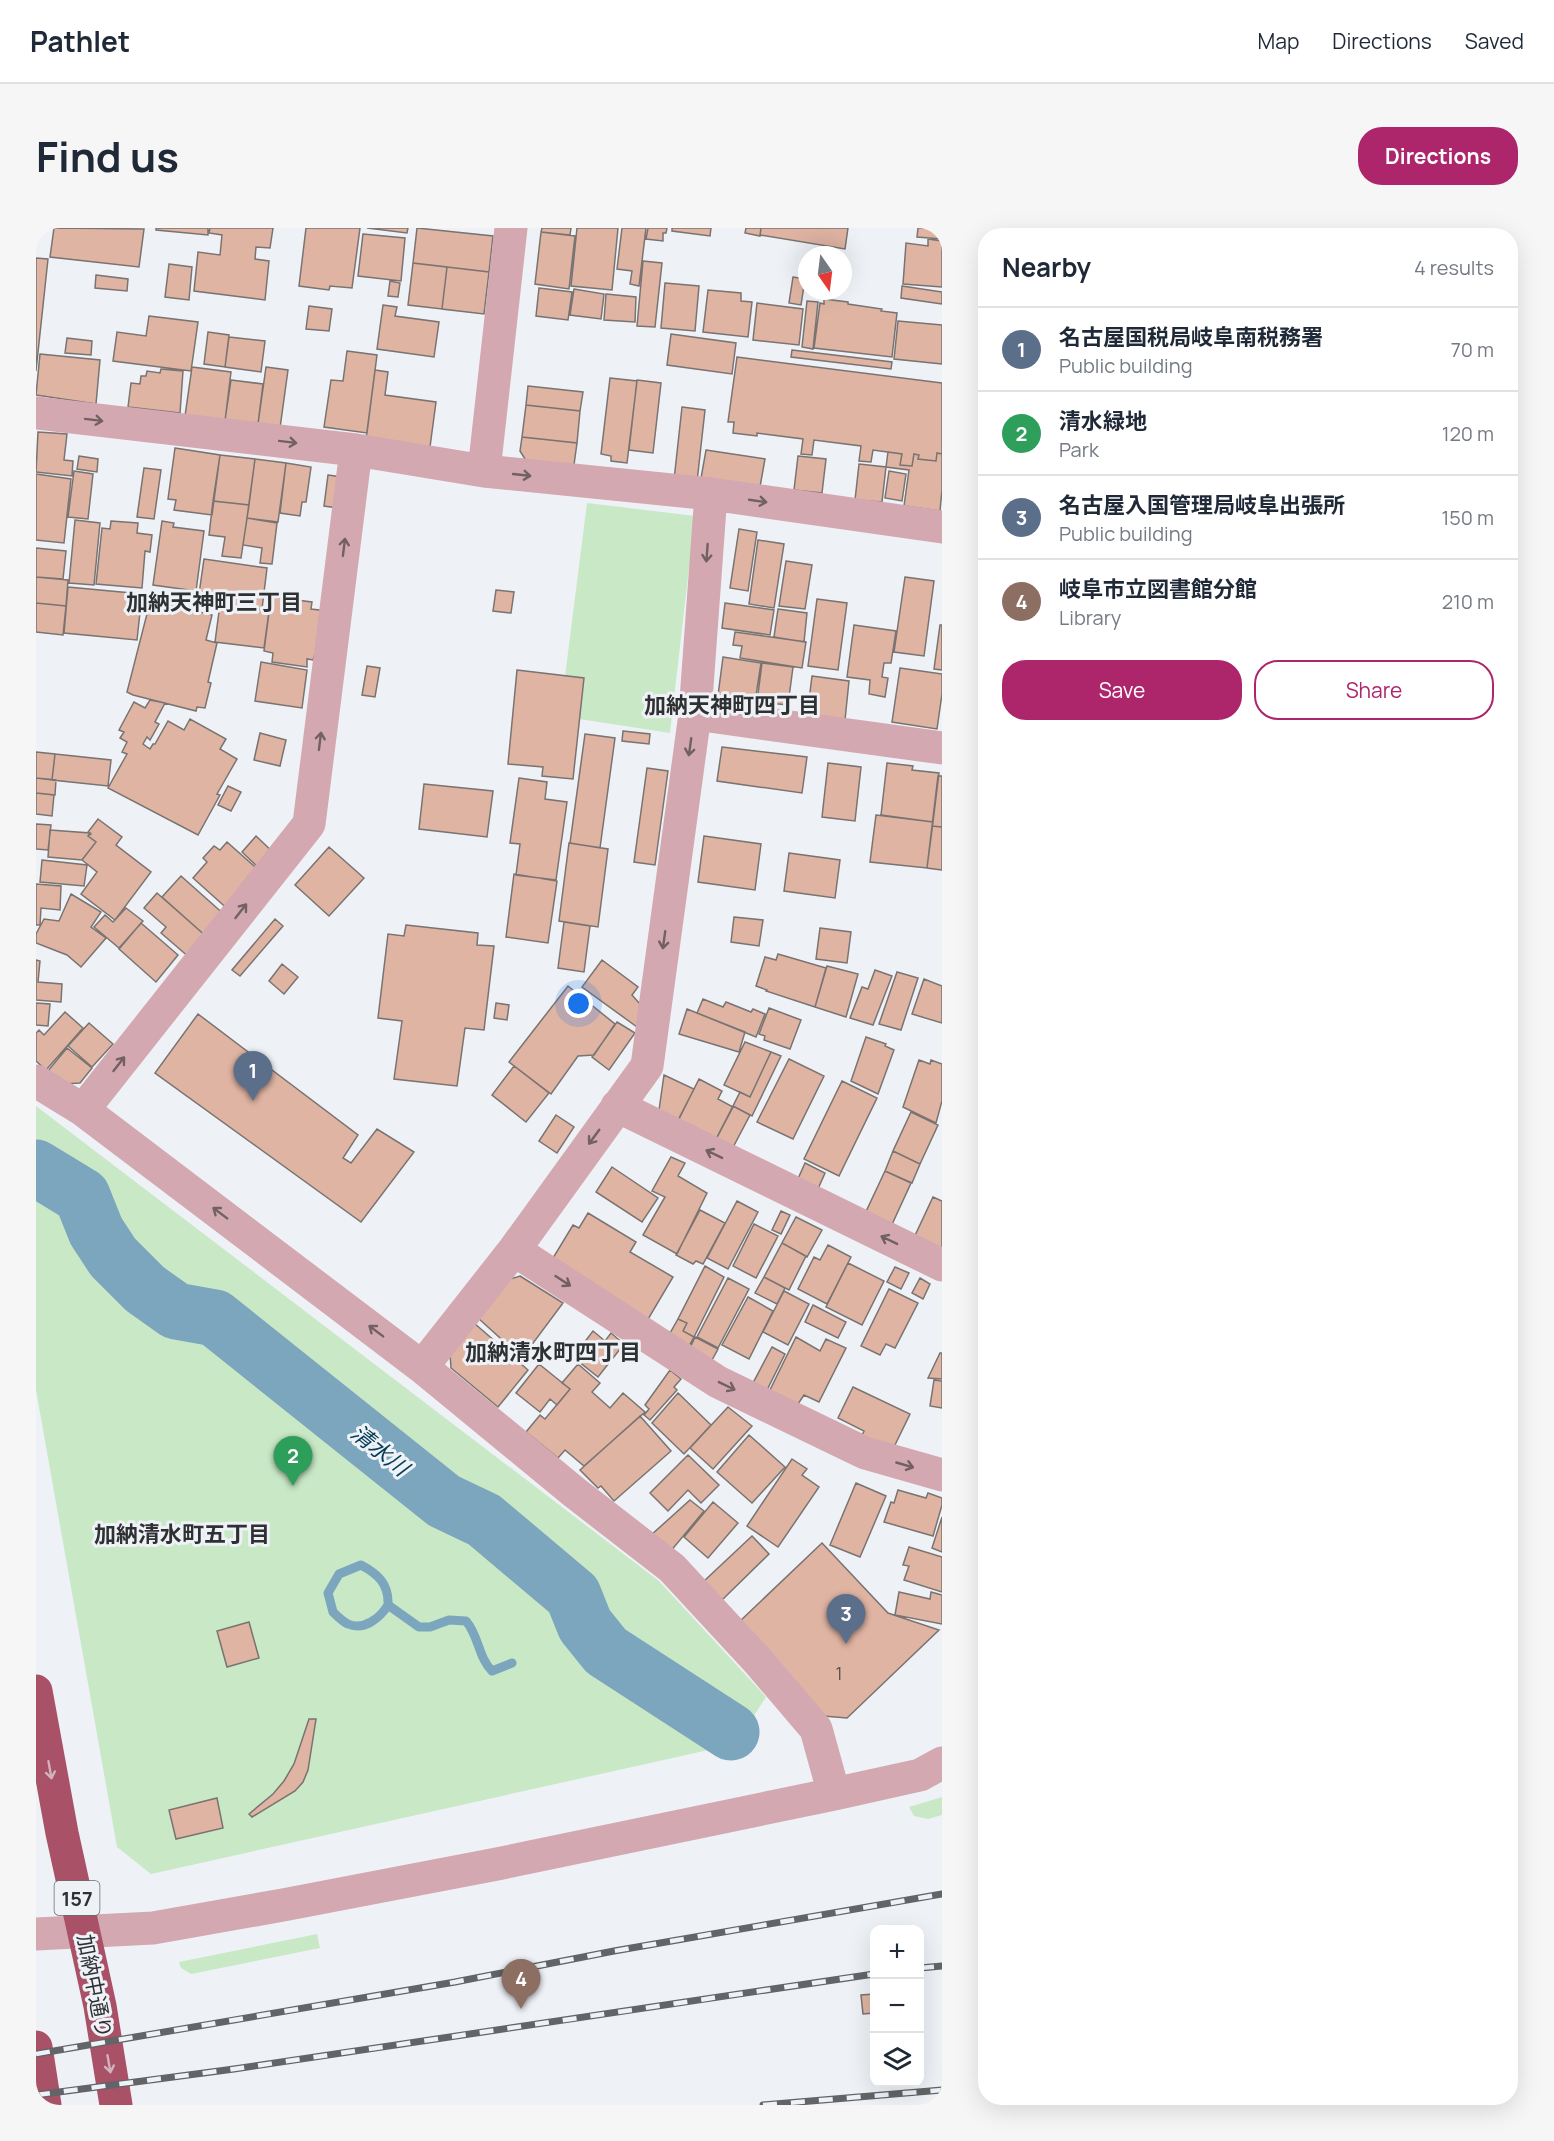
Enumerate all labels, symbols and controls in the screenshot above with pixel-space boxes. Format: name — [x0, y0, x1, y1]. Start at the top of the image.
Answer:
text: Pathlet — [30, 22, 130, 60]
text: Map — [1258, 27, 1299, 55]
text: Directions — [1332, 27, 1432, 55]
text: Saved — [1465, 27, 1524, 55]
text: Find us — [36, 127, 179, 185]
button: Directions — [1358, 127, 1518, 185]
north arrow — [798, 246, 852, 300]
text: Nearby — [1002, 249, 1091, 285]
text: 4 results — [1414, 254, 1494, 281]
text: 名古屋国税局岐阜南税務署 — [1059, 322, 1323, 352]
text: 1 — [1017, 336, 1026, 363]
text: 70 m — [1451, 336, 1494, 363]
text: Public building — [1059, 352, 1193, 379]
text: 清水緑地 — [1059, 406, 1147, 436]
one-way arrow — [84, 414, 104, 425]
text: 2 — [1016, 420, 1027, 447]
text: 120 m — [1442, 420, 1494, 447]
text: Park — [1059, 436, 1099, 463]
one-way arrow — [277, 437, 297, 448]
one-way arrow — [512, 470, 532, 481]
text: 名古屋入国管理局岐阜出張所 — [1059, 490, 1345, 520]
one-way arrow — [748, 495, 767, 506]
text: 3 — [1016, 504, 1027, 531]
text: 150 m — [1441, 504, 1494, 531]
text: Public building — [1059, 520, 1193, 547]
one-way arrow — [339, 538, 350, 558]
one-way arrow — [701, 542, 712, 562]
text: 岐阜市立図書館分館 — [1059, 574, 1257, 604]
district label: 加納天神町三丁目 — [126, 587, 302, 617]
text: 4 — [1015, 588, 1028, 615]
text: 210 m — [1442, 588, 1494, 615]
text: Library — [1059, 604, 1121, 631]
button: Save — [1002, 660, 1242, 720]
button: Share — [1254, 660, 1494, 720]
district label: 加納天神町四丁目 — [644, 690, 820, 720]
one-way arrow — [315, 731, 326, 751]
one-way arrow — [685, 736, 696, 756]
one-way arrow — [234, 903, 247, 919]
one-way arrow — [659, 930, 670, 949]
your location — [564, 989, 593, 1018]
pin: 1 — [234, 1052, 272, 1101]
one-way arrow — [113, 1056, 126, 1072]
one-way arrow — [588, 1129, 600, 1145]
one-way arrow — [706, 1147, 724, 1159]
one-way arrow — [213, 1207, 229, 1219]
one-way arrow — [881, 1234, 899, 1246]
one-way arrow — [554, 1276, 571, 1288]
one-way arrow — [368, 1325, 384, 1337]
district label: 加納清水町四丁目 — [465, 1337, 641, 1367]
one-way arrow — [718, 1381, 736, 1393]
water label: 清水川 — [345, 1418, 417, 1484]
pin: 2 — [274, 1436, 312, 1486]
one-way arrow — [895, 1460, 914, 1471]
district label: 加納清水町五丁目 — [94, 1519, 270, 1549]
pin: 3 — [826, 1594, 866, 1644]
house number: 1 — [835, 1661, 843, 1685]
one-way arrow — [45, 1759, 56, 1779]
road number: 157 — [54, 1881, 99, 1915]
map controls — [870, 1925, 924, 2087]
button: + — [870, 1925, 924, 1979]
street label: 加納中通り — [71, 1932, 119, 2040]
pin: 4 — [502, 1960, 540, 2009]
button: − — [870, 1979, 924, 2033]
button: layers — [870, 2033, 924, 2087]
one-way arrow — [104, 2053, 115, 2073]

